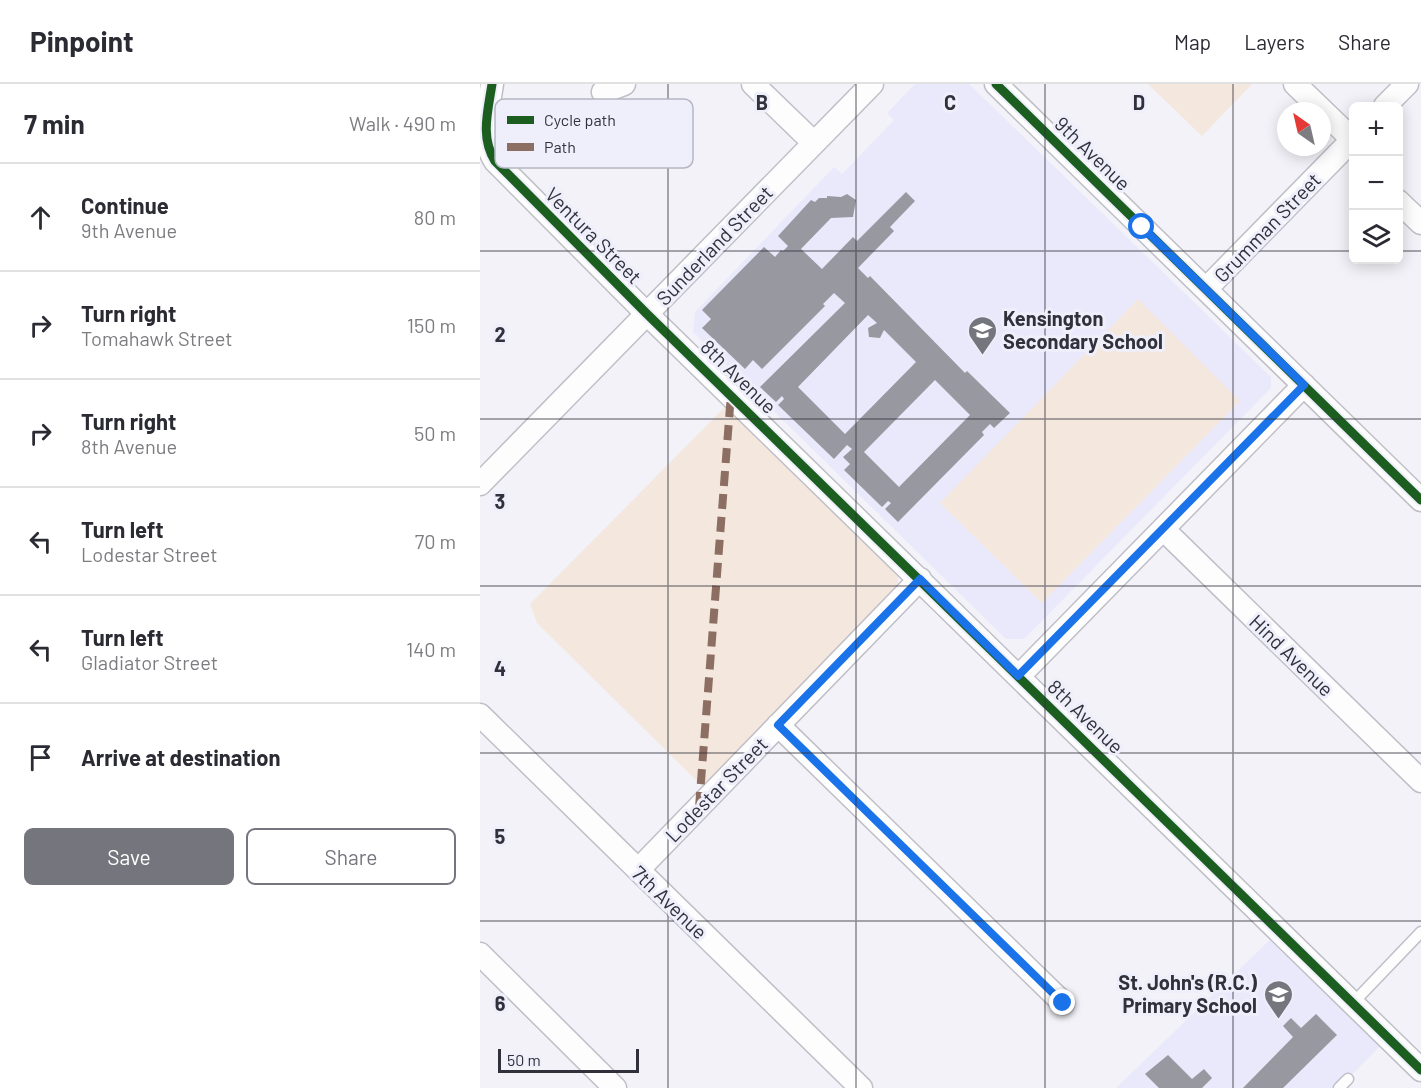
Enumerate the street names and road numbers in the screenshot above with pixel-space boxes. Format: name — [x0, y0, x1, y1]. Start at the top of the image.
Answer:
street label: 9th Avenue — [1050, 111, 1136, 195]
street label: Grumman Street — [1209, 167, 1325, 287]
street label: Sunderland Street — [651, 180, 777, 310]
street label: Ventura Street — [541, 182, 647, 288]
street label: 8th Avenue — [696, 334, 782, 418]
street label: Hind Avenue — [1245, 609, 1339, 701]
street label: 8th Avenue — [1043, 674, 1129, 758]
street label: Lodestar Street — [660, 732, 772, 846]
street label: 7th Avenue — [627, 860, 713, 944]

